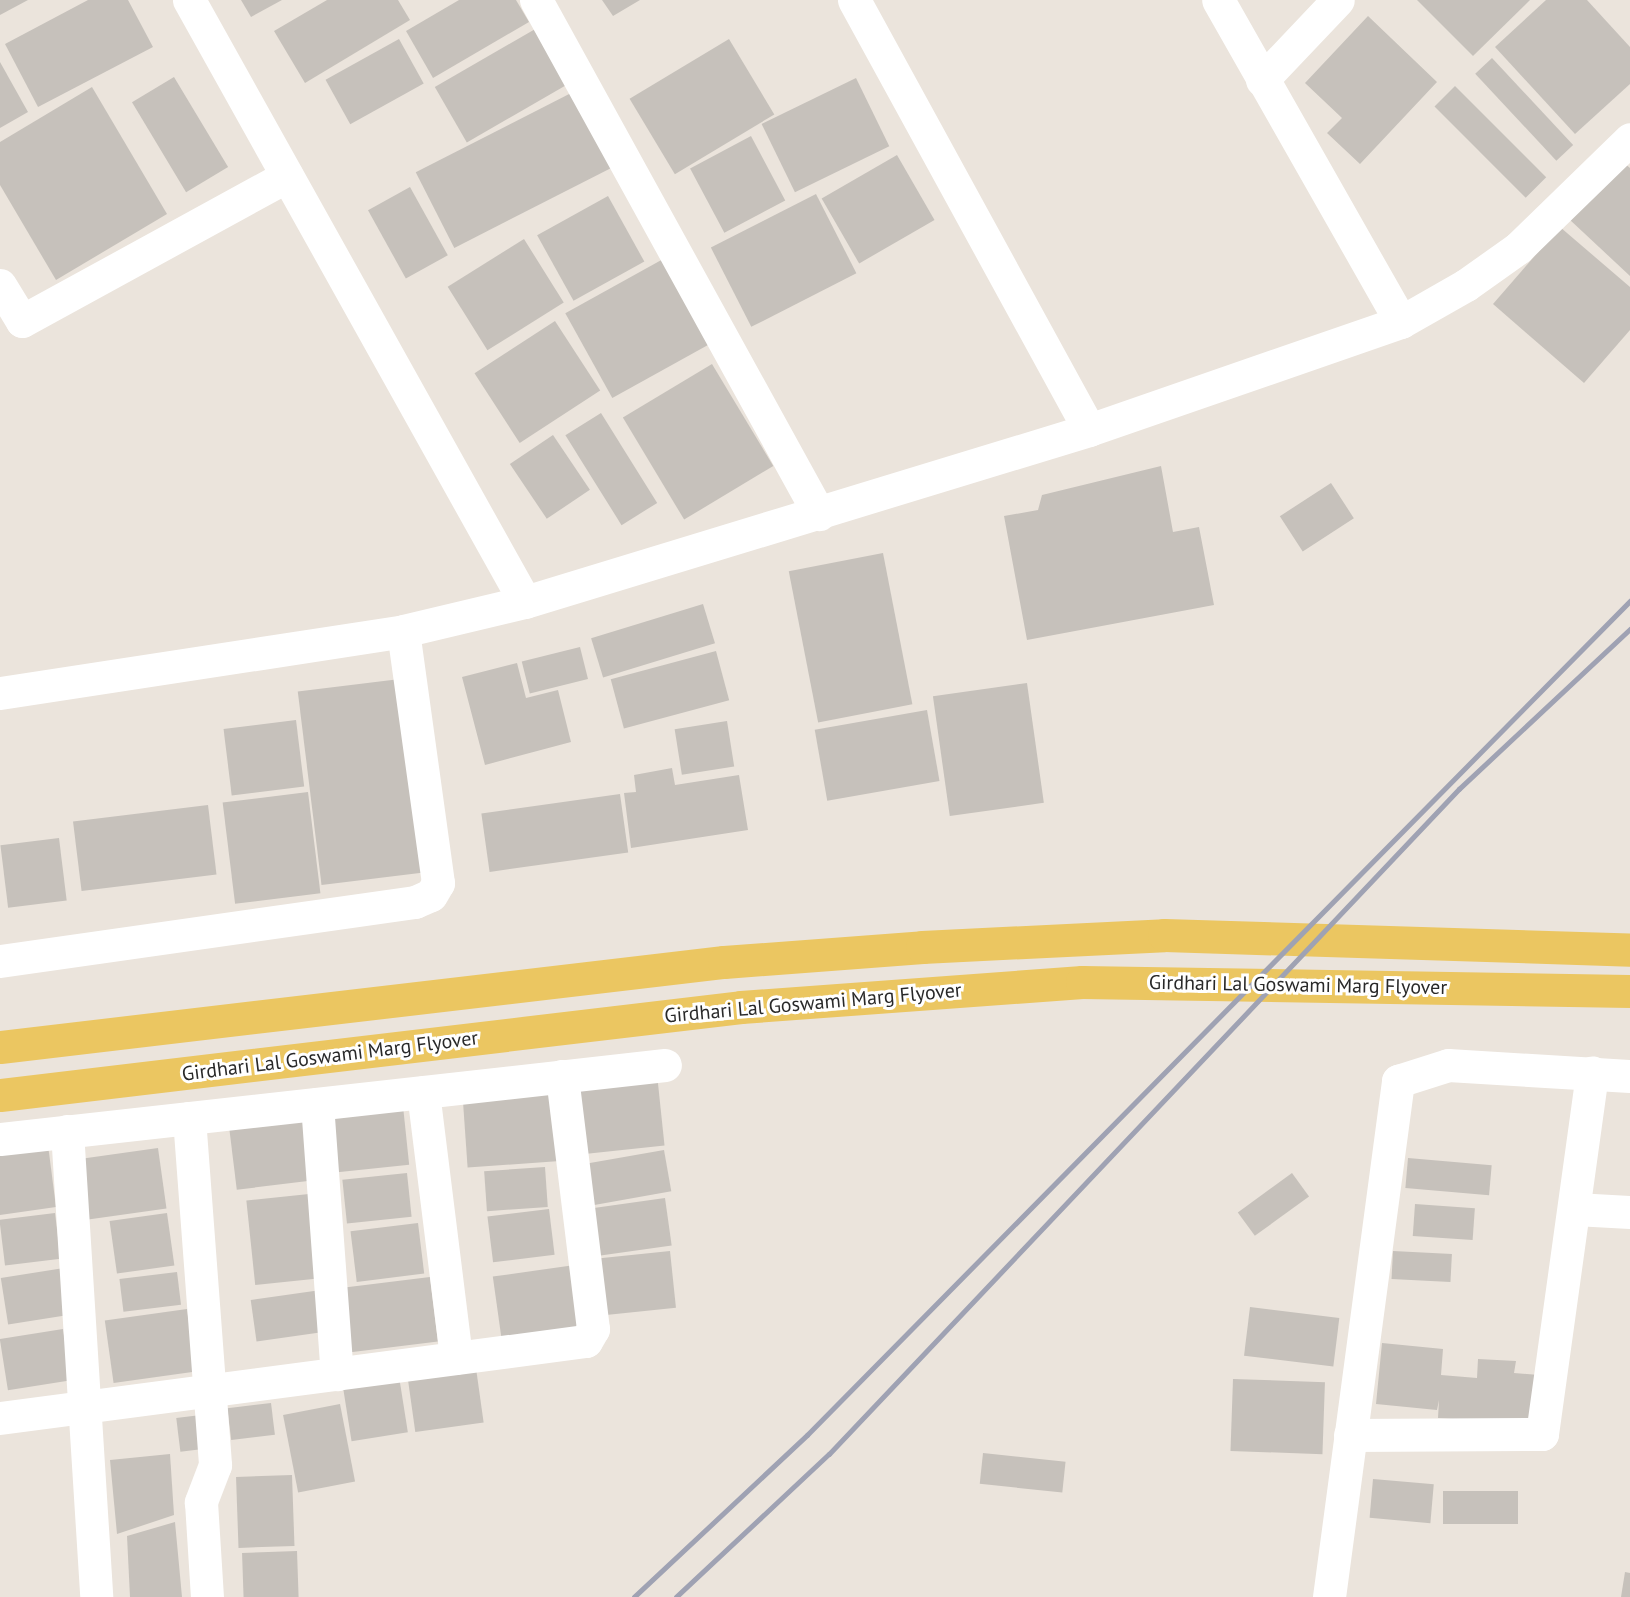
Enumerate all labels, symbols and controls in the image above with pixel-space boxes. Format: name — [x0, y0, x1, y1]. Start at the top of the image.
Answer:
street label: Girdhari Lal Goswami Marg Flyover — [1149, 970, 1447, 1000]
street label: Girdhari Lal Goswami Marg Flyover — [663, 978, 963, 1028]
street label: Girdhari Lal Goswami Marg Flyover — [181, 1026, 479, 1086]

